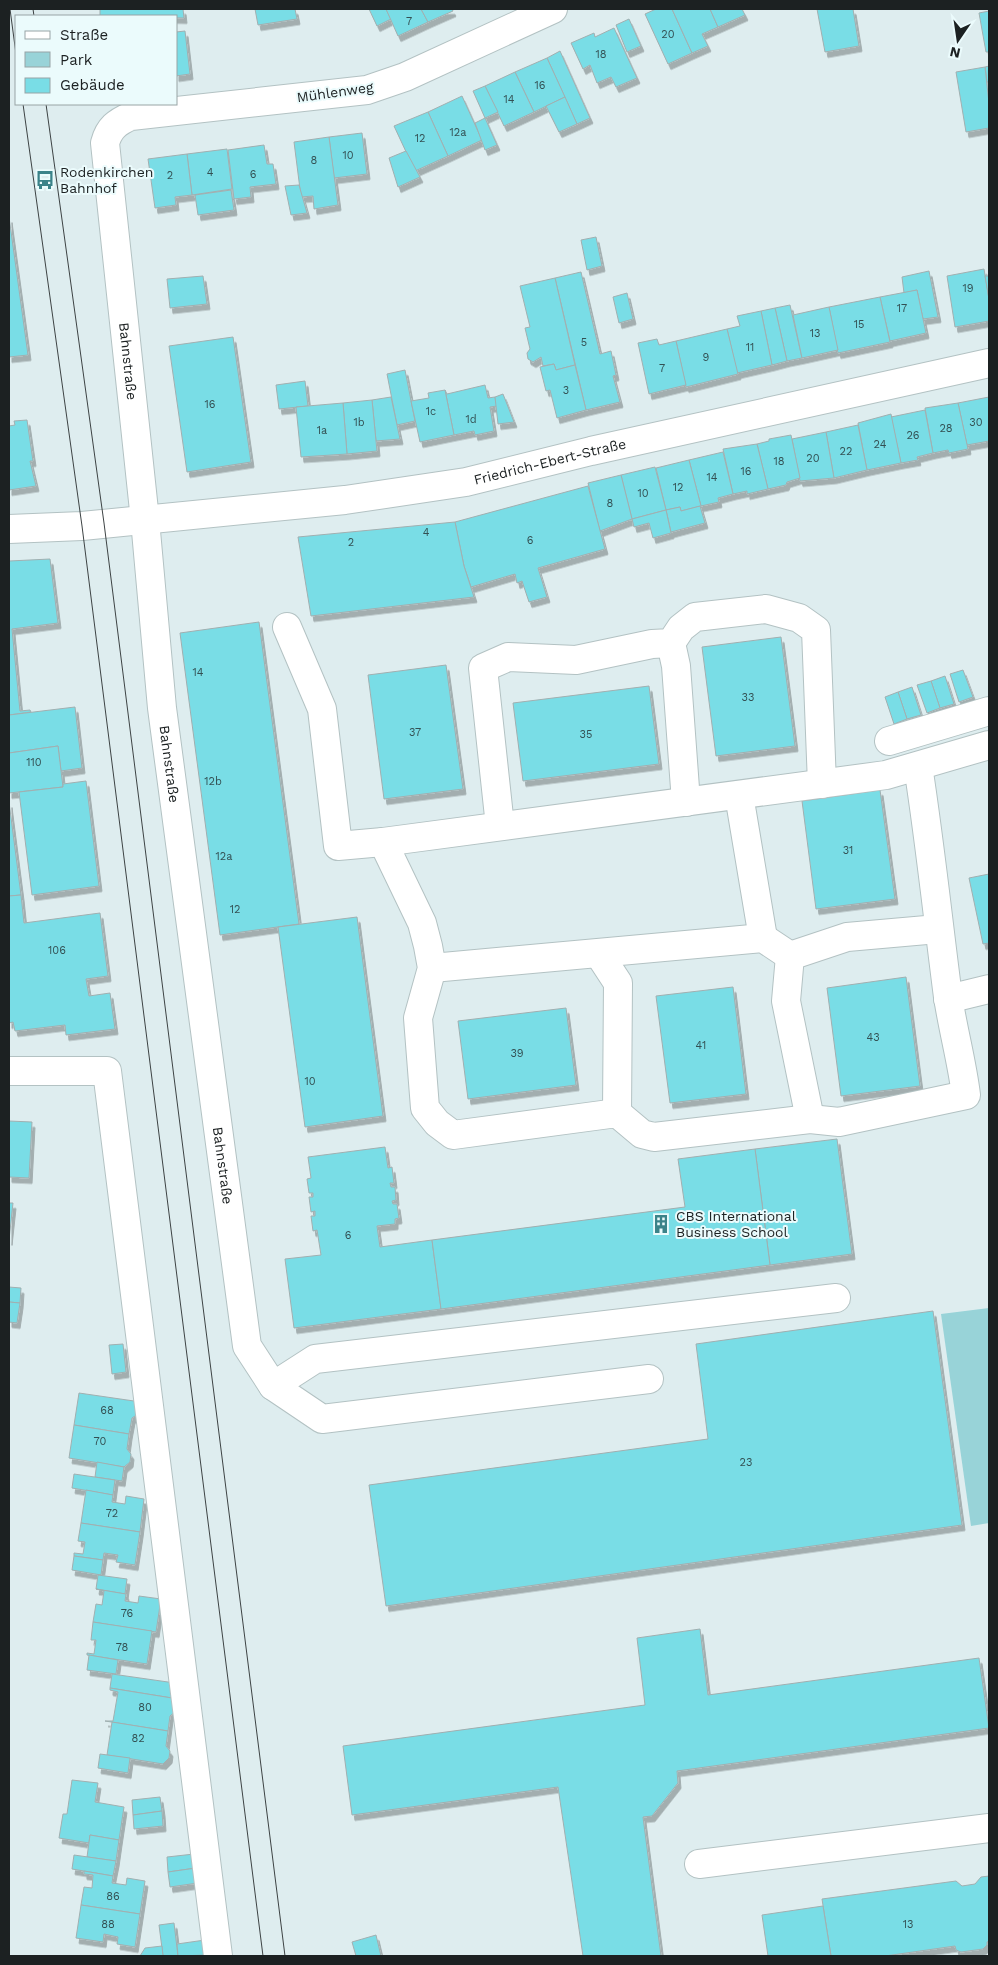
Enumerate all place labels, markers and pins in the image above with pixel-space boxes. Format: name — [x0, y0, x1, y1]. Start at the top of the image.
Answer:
place label: Rodenkirchen Bahnhof — [60, 164, 153, 196]
bus stop icon: Rodenkirchen Bahnhof — [34, 169, 56, 191]
place label: CBS International Business School — [676, 1208, 797, 1240]
building icon: CBS International Business School — [650, 1213, 672, 1235]

